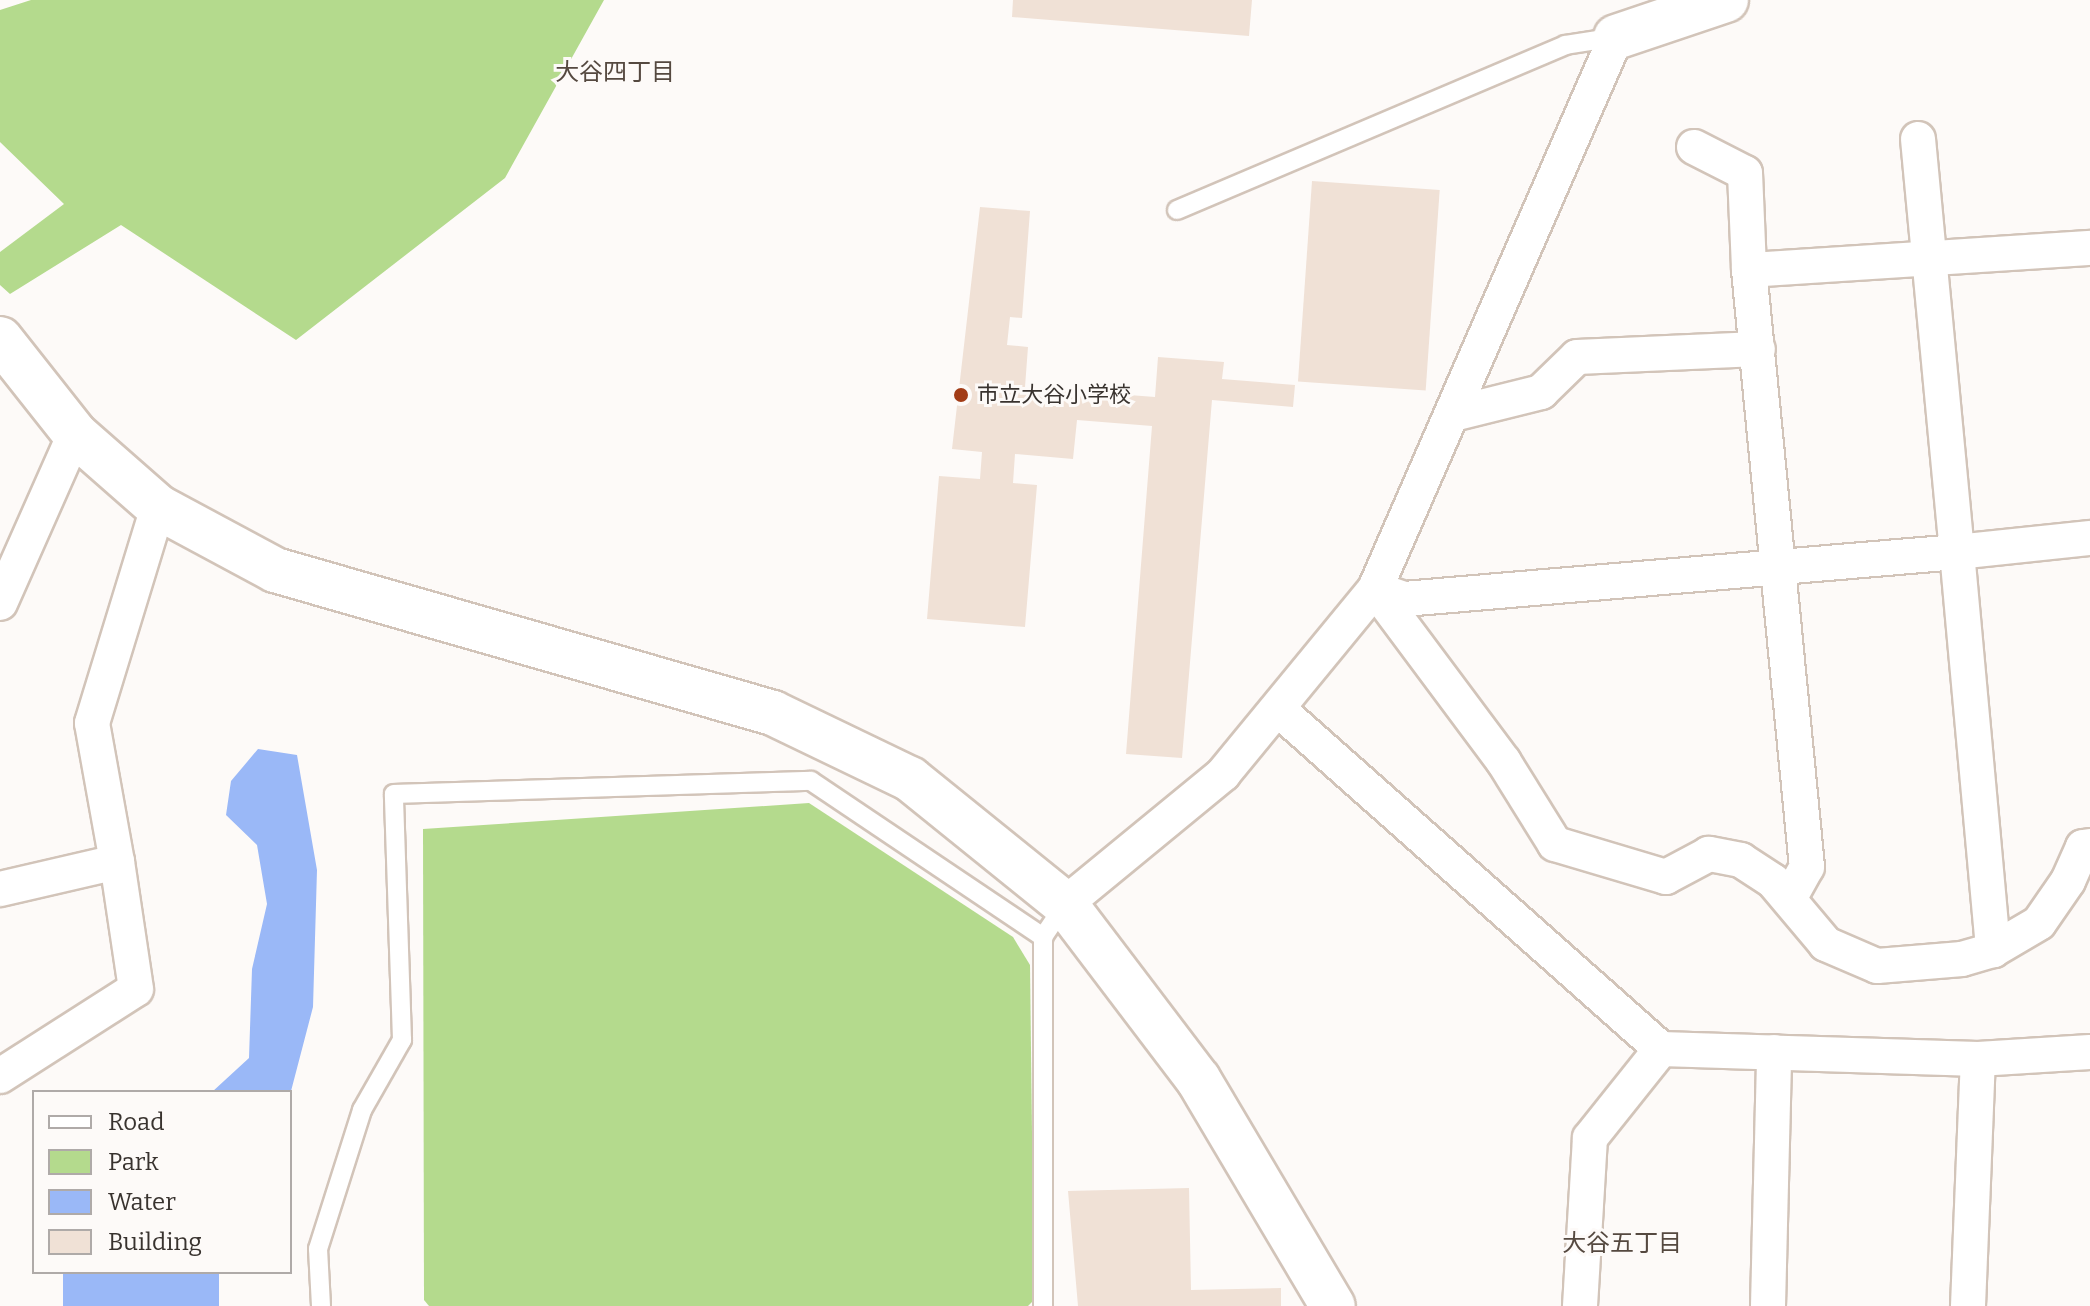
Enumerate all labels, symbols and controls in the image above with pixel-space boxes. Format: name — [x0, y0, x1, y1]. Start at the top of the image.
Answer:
district label: 大谷四丁目 — [555, 59, 675, 87]
place label: 市立大谷小学校 — [977, 382, 1131, 408]
marker: 市立大谷小学校 — [952, 386, 970, 404]
legend — [32, 1090, 292, 1274]
text: Road — [108, 1108, 164, 1136]
text: Park — [108, 1148, 159, 1176]
text: Water — [108, 1188, 176, 1216]
text: Building — [108, 1228, 202, 1256]
district label: 大谷五丁目 — [1562, 1230, 1682, 1258]

